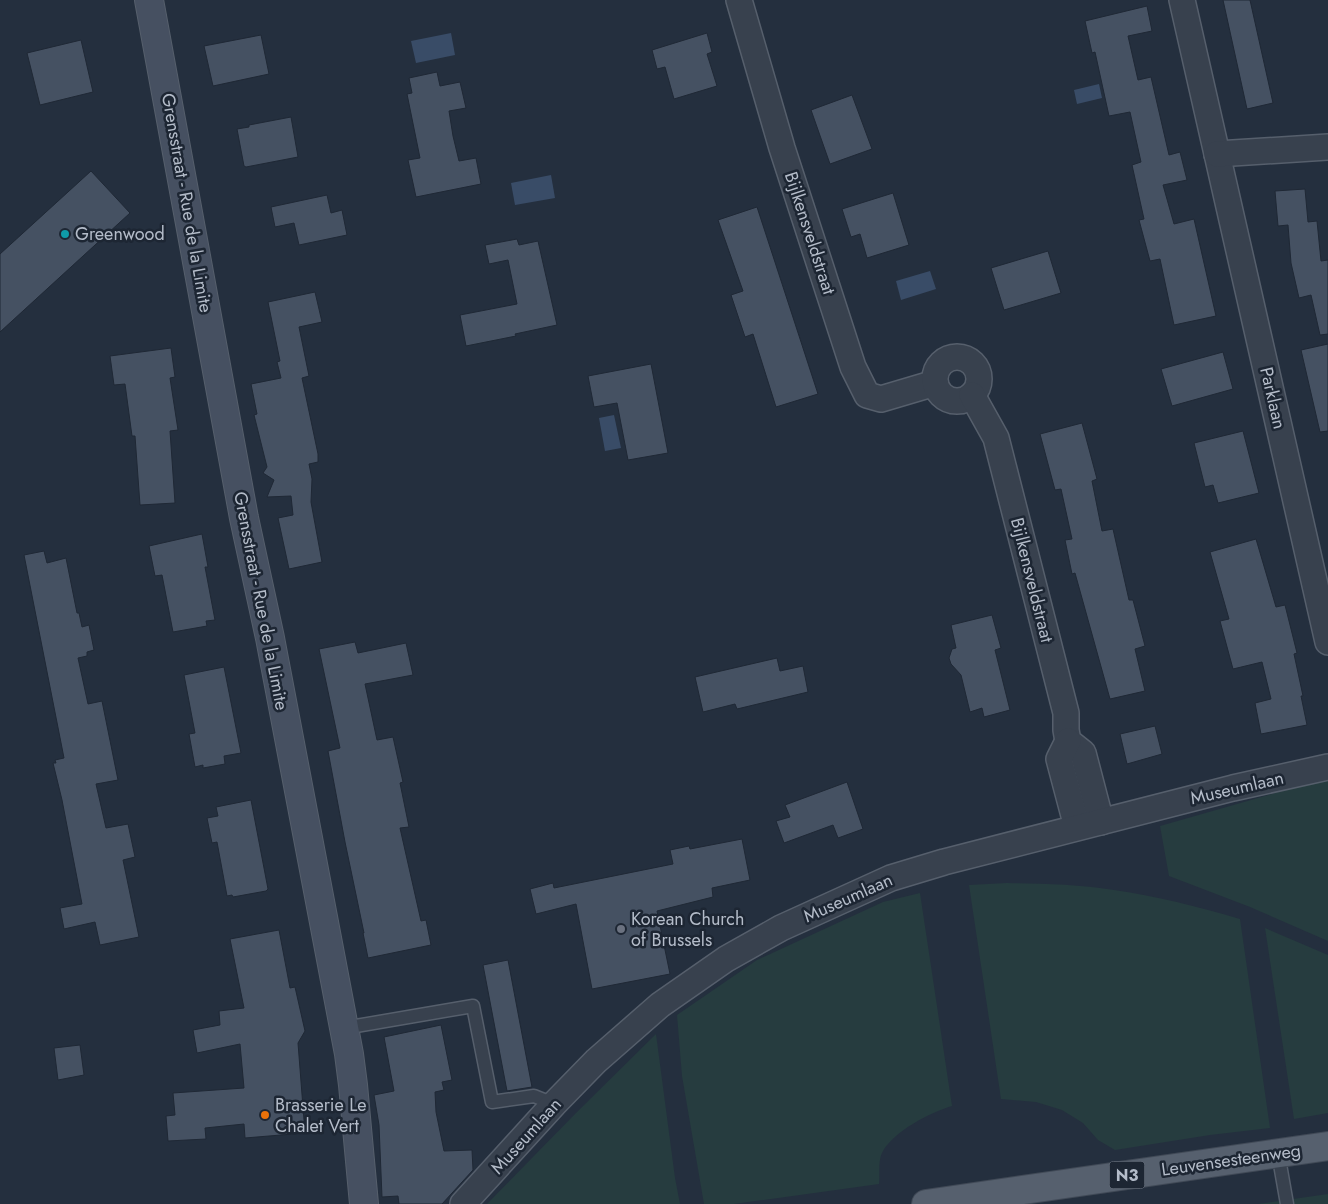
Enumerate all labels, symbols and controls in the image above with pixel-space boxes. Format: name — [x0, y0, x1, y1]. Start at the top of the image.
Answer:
street label: Grensstraat - Rue de la Limite — [155, 91, 219, 315]
street label: Bijlkensveldstraat — [778, 168, 842, 298]
place label: Greenwood — [75, 221, 165, 247]
marker: Greenwood — [59, 228, 71, 240]
street label: Parklaan — [1253, 364, 1293, 432]
street label: Grensstraat - Rue de la Limite — [227, 489, 295, 713]
street label: Bijlkensveldstraat — [1004, 515, 1060, 646]
street label: Museumlaan — [1188, 765, 1286, 811]
street label: Museumlaan — [799, 867, 897, 929]
place label: Korean Church of Brussels — [631, 906, 744, 953]
marker: Korean Church of Brussels — [615, 923, 627, 935]
place label: Brasserie Le Chalet Vert — [275, 1092, 367, 1139]
street label: Museumlaan — [485, 1092, 567, 1180]
marker: Brasserie Le Chalet Vert — [259, 1109, 271, 1121]
street label: Leuvensesteenweg — [1160, 1137, 1302, 1183]
road number: N3 — [1110, 1162, 1144, 1188]

